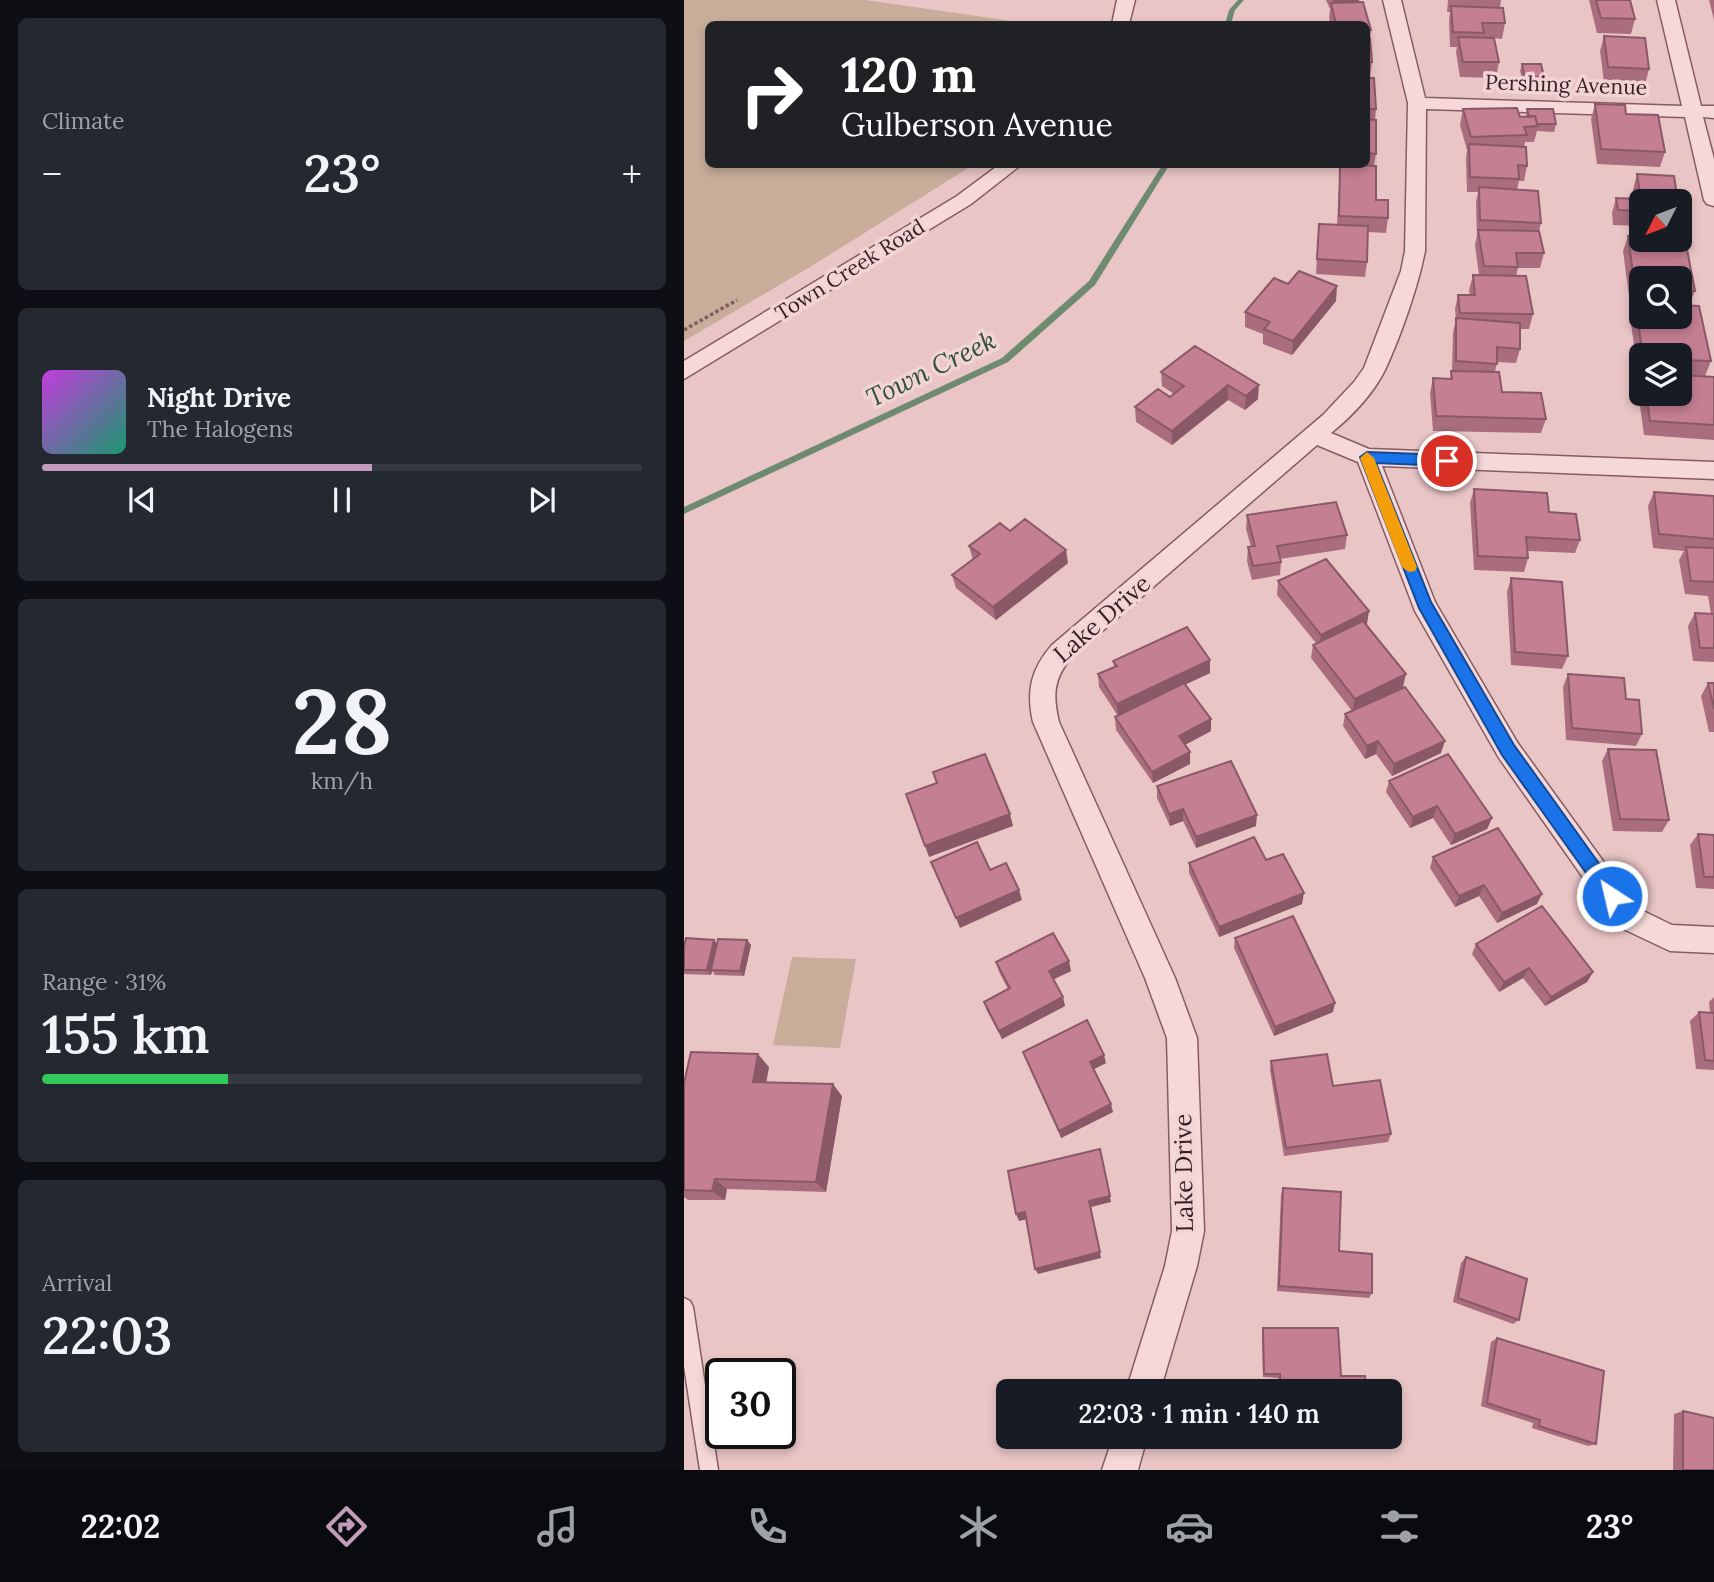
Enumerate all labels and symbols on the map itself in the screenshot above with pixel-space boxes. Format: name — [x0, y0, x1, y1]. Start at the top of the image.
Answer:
street label: Pershing Avenue — [1484, 68, 1648, 101]
north arrow — [1629, 189, 1692, 252]
street label: Town Creek Road — [770, 213, 930, 326]
water label: Town Creek — [861, 323, 1001, 414]
pin — [1417, 431, 1477, 491]
street label: Lake Drive — [1047, 568, 1157, 669]
position arrow — [1575, 859, 1649, 933]
street label: Lake Drive — [1167, 1113, 1200, 1233]
speed limit sign: 30 — [705, 1358, 796, 1449]

